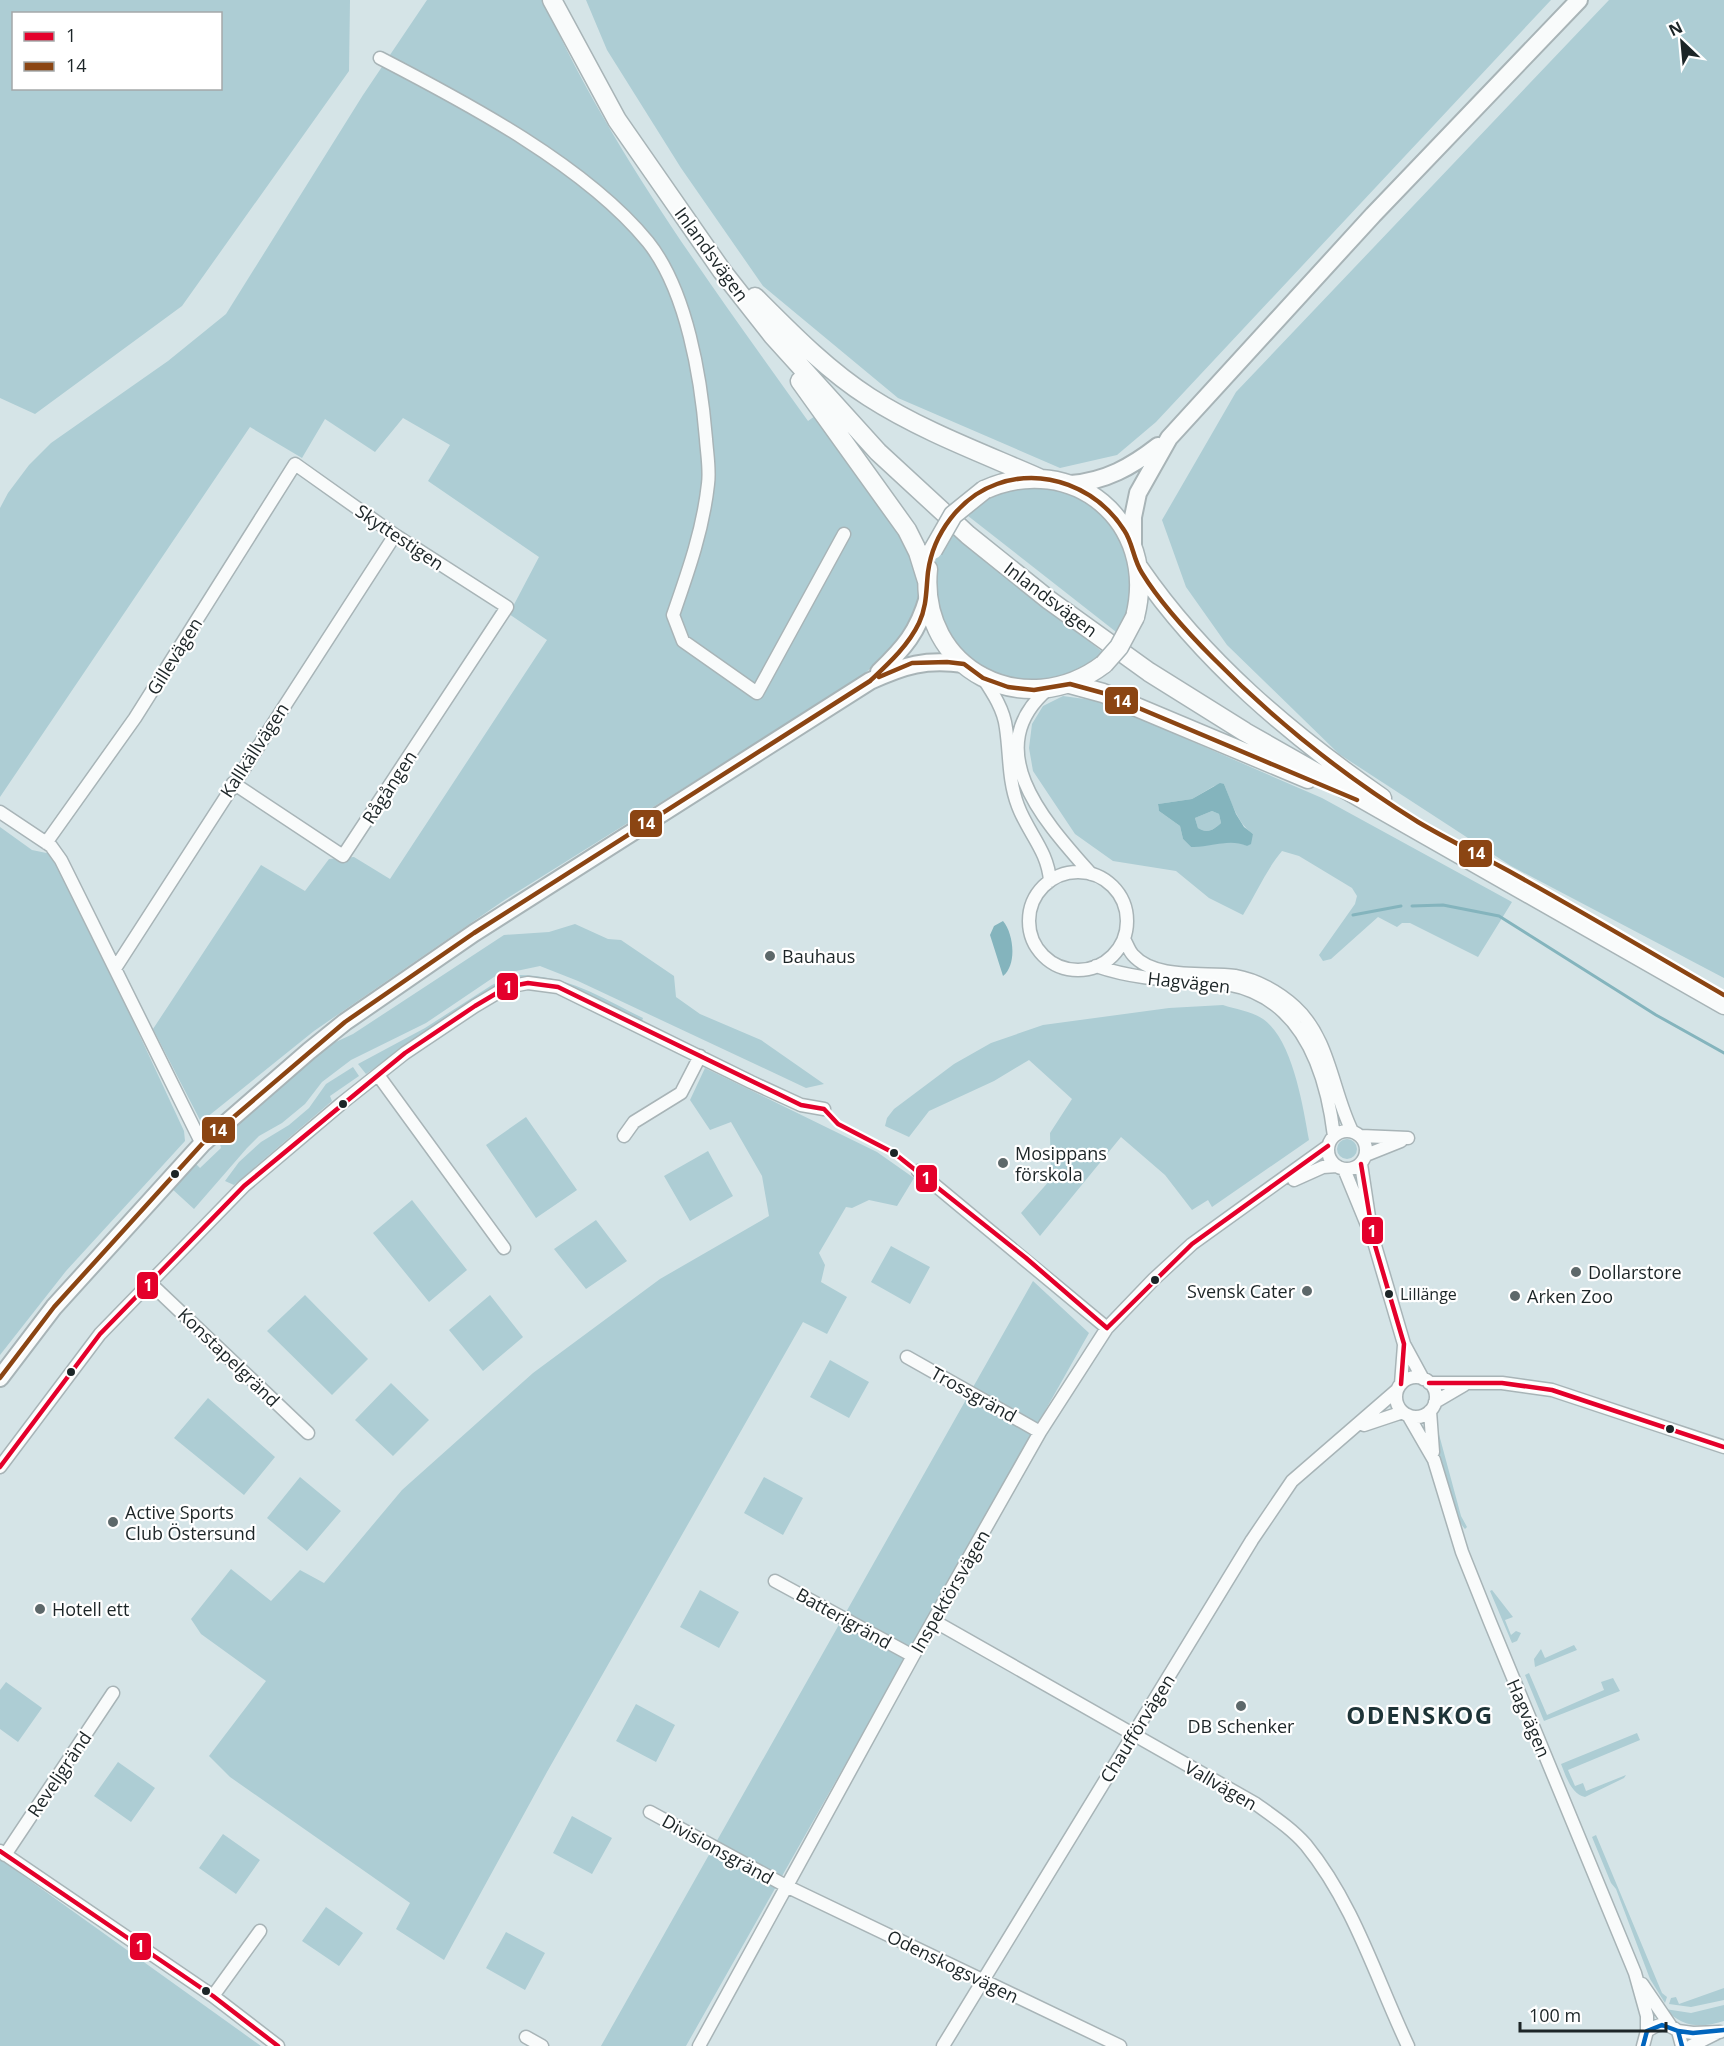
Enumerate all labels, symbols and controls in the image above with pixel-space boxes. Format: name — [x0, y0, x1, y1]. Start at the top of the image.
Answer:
legend — [12, 12, 222, 90]
north arrow — [1652, 12, 1712, 72]
text: N — [1665, 16, 1686, 41]
text: 1 — [66, 23, 76, 47]
text: 14 — [66, 53, 87, 77]
street label: Inlandsvägen — [670, 202, 754, 306]
street label: Skyttestigen — [351, 499, 449, 575]
street label: Inlandsvägen — [999, 556, 1103, 642]
street label: Gillevägen — [141, 613, 207, 699]
line badge: 14 — [1104, 686, 1139, 715]
text: 14 — [1113, 690, 1131, 712]
street label: Kallkällvägen — [214, 698, 294, 802]
street label: Rågången — [356, 746, 422, 828]
line badge: 14 — [629, 809, 663, 838]
text: 14 — [637, 812, 655, 834]
line badge: 14 — [1458, 839, 1493, 868]
text: 14 — [1467, 842, 1485, 864]
place label: Bauhaus — [782, 944, 855, 968]
marker: Bauhaus — [763, 949, 777, 963]
street label: Hagvägen — [1146, 966, 1232, 998]
line badge: 1 — [496, 972, 519, 1001]
text: 1 — [503, 976, 513, 998]
unlabelled marker — [337, 1098, 349, 1110]
line badge: 14 — [201, 1116, 236, 1144]
text: 14 — [209, 1119, 227, 1141]
place label: Mosippans förskola — [1015, 1141, 1107, 1186]
unlabelled marker — [888, 1147, 900, 1159]
marker: Mosippans förskola — [996, 1156, 1010, 1170]
line badge: 1 — [915, 1164, 938, 1193]
text: 1 — [921, 1167, 931, 1189]
unlabelled marker — [169, 1168, 181, 1180]
line badge: 1 — [1361, 1216, 1384, 1245]
text: 1 — [1367, 1220, 1377, 1242]
place label: Dollarstore — [1588, 1260, 1682, 1284]
marker: Dollarstore — [1569, 1265, 1583, 1279]
line badge: 1 — [136, 1271, 159, 1300]
text: 1 — [143, 1274, 153, 1296]
unlabelled marker — [1149, 1274, 1161, 1286]
place label: Svensk Cater — [1187, 1279, 1296, 1303]
place label: Lillänge — [1400, 1283, 1457, 1305]
marker: Svensk Cater — [1300, 1284, 1314, 1298]
place label: Arken Zoo — [1527, 1284, 1613, 1308]
marker: Lillänge — [1383, 1288, 1395, 1300]
marker: Arken Zoo — [1508, 1289, 1522, 1303]
street label: Konstapelgränd — [173, 1302, 285, 1412]
street label: Trossgränd — [927, 1361, 1021, 1427]
unlabelled marker — [65, 1366, 77, 1378]
unlabelled marker — [1664, 1423, 1676, 1435]
place label: Active Sports Club Östersund — [125, 1500, 256, 1545]
marker: Active Sports Club Östersund — [106, 1515, 120, 1529]
street label: Inspektörsvägen — [905, 1525, 995, 1657]
street label: Batterigränd — [792, 1582, 896, 1654]
place label: Hotell ett — [52, 1597, 129, 1621]
marker: Hotell ett — [33, 1602, 47, 1616]
street label: Chaufförvägen — [1094, 1669, 1180, 1787]
street label: Hagvägen — [1502, 1675, 1556, 1761]
district label: ODENSKOG — [1346, 1698, 1494, 1731]
marker: DB Schenker — [1234, 1699, 1248, 1713]
place label: DB Schenker — [1188, 1714, 1295, 1738]
street label: Reveljgränd — [21, 1726, 97, 1822]
street label: Vallvägen — [1180, 1755, 1262, 1815]
street label: Divisionsgränd — [658, 1808, 778, 1890]
street label: Odenskogsvägen — [883, 1924, 1023, 2008]
line badge: 1 — [129, 1932, 152, 1961]
text: 1 — [135, 1935, 145, 1957]
unlabelled marker — [200, 1985, 212, 1997]
scale bar — [1520, 1995, 1666, 2033]
text: 100 m — [1529, 2003, 1581, 2027]

